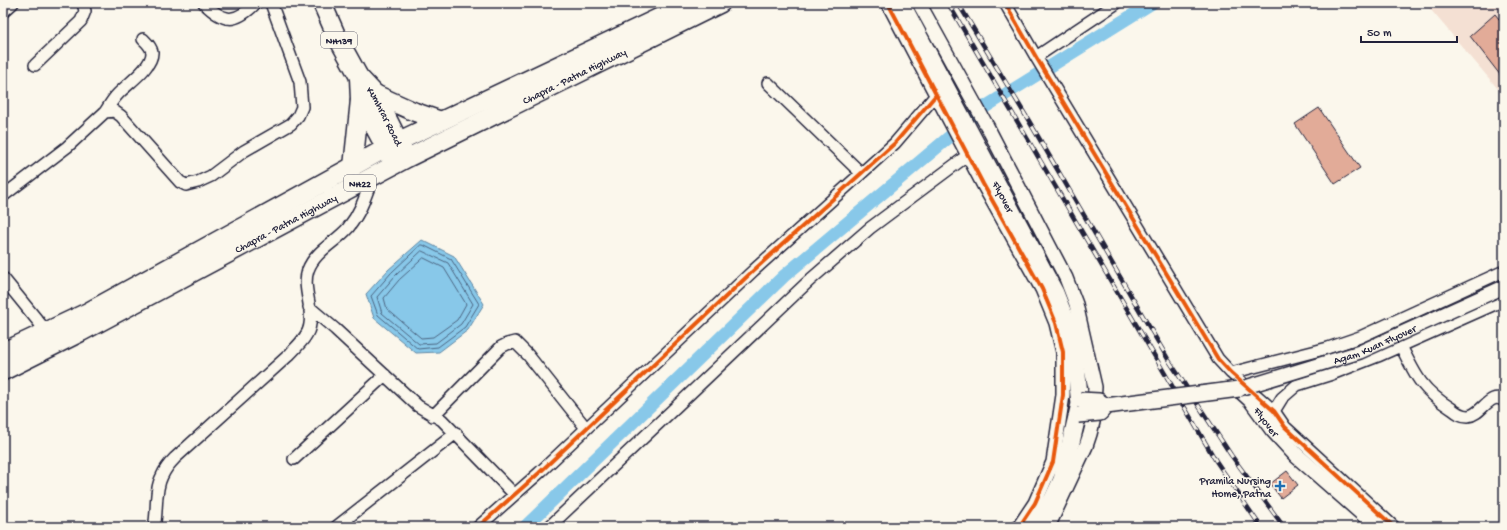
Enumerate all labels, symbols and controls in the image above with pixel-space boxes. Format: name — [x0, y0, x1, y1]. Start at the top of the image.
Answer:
scale bar — [1361, 18, 1457, 44]
text: 50 m — [1367, 27, 1392, 41]
road number: NH139 — [321, 32, 357, 48]
street label: Chapra - Patna Highway — [521, 47, 629, 108]
street label: Kumhrar Road — [363, 85, 405, 150]
road number: NH22 — [344, 175, 376, 191]
street label: Flyover — [988, 179, 1016, 216]
street label: Chapra - Patna Highway — [233, 192, 340, 257]
street label: Agam Kuan Flyover — [1332, 323, 1419, 368]
street label: Flyover — [1250, 405, 1281, 441]
place label: Pramila Nursing Home, Patna — [1198, 476, 1272, 501]
marker: Pramila Nursing Home, Patna — [1274, 480, 1286, 492]

